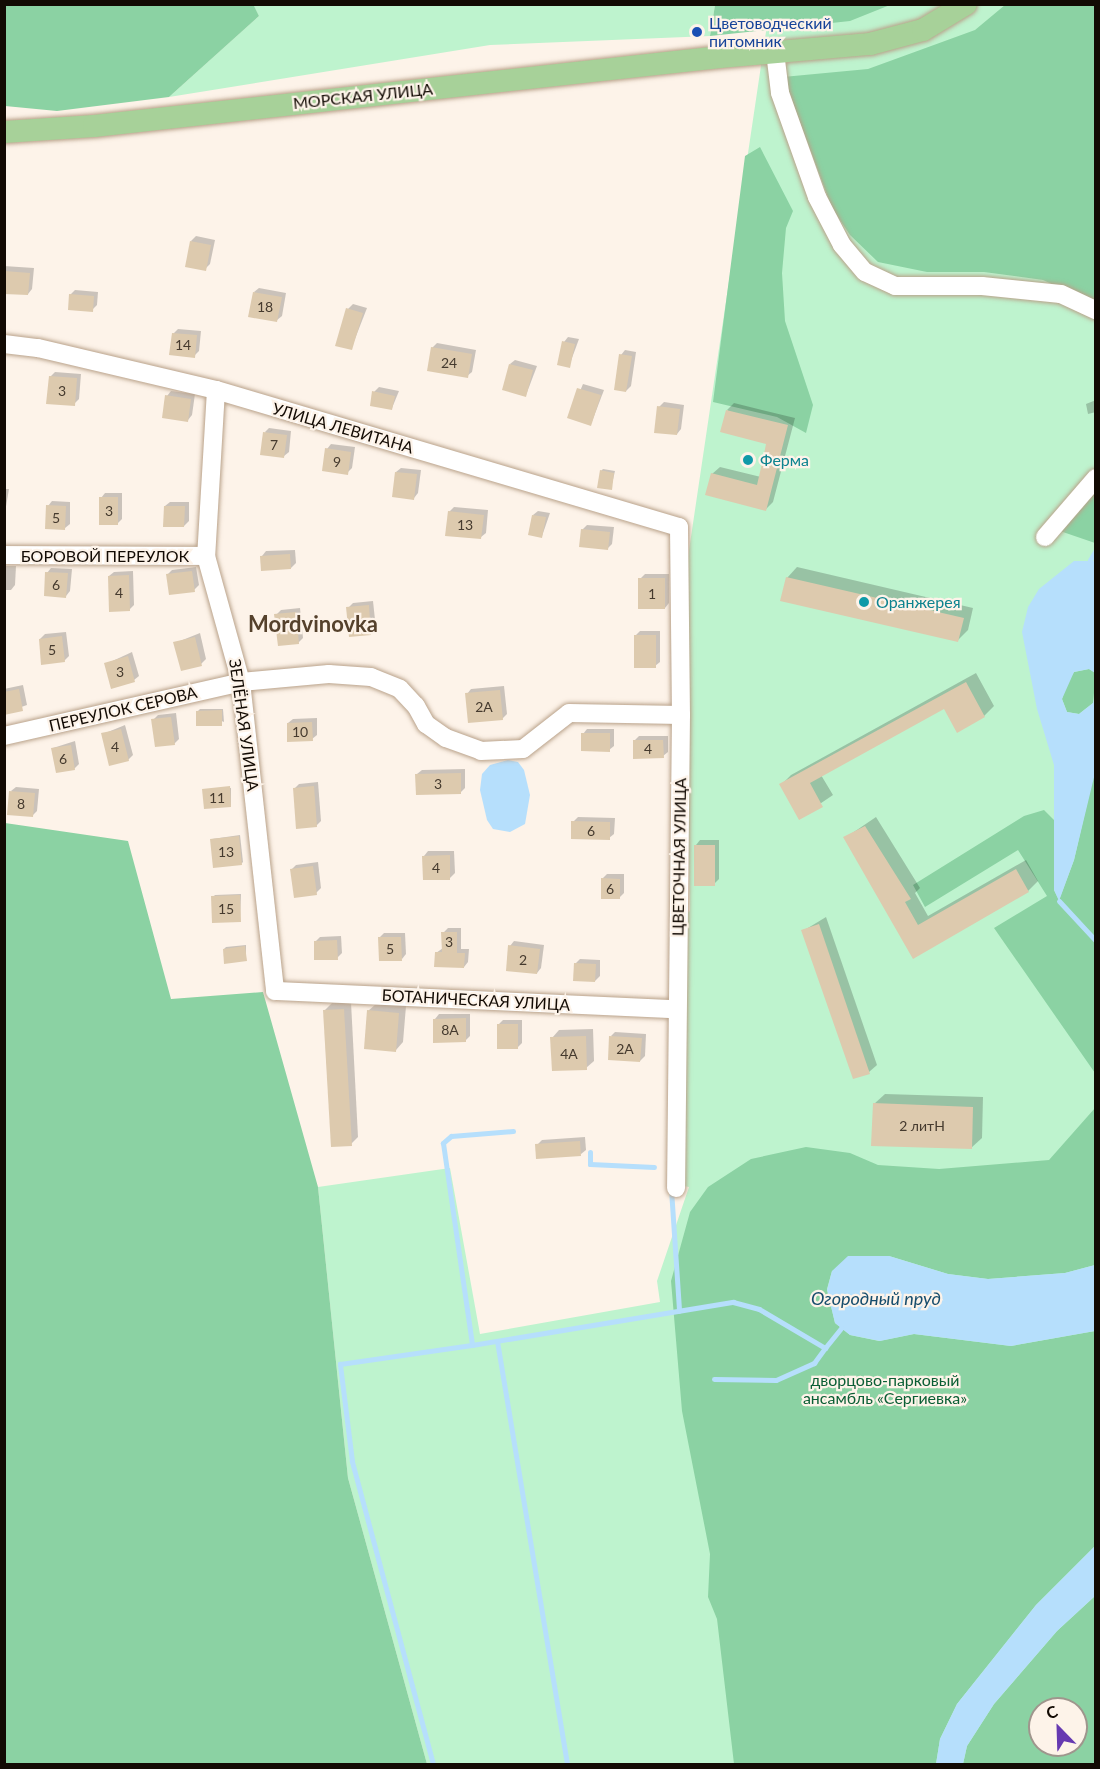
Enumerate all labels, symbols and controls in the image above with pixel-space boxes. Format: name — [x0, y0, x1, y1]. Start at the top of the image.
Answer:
place label: Цветоводческий питомник — [709, 13, 832, 51]
marker: Цветоводческий питомник — [690, 25, 704, 39]
street label: МОРСКАЯ УЛИЦА — [292, 79, 434, 113]
house number: 18 — [257, 299, 273, 315]
house number: 14 — [175, 337, 191, 353]
house number: 24 — [441, 355, 457, 371]
house number: 3 — [58, 383, 66, 399]
street label: УЛИЦА ЛЕВИТАНА — [270, 399, 416, 457]
house number: 7 — [270, 437, 278, 453]
place label: Ферма — [760, 450, 809, 470]
marker: Ферма — [741, 453, 755, 467]
house number: 9 — [333, 454, 341, 470]
house number: 3 — [105, 503, 113, 519]
house number: 5 — [52, 510, 60, 526]
house number: 13 — [457, 517, 473, 533]
street label: БОРОВОЙ ПЕРЕУЛОК — [21, 546, 189, 566]
house number: 6 — [52, 577, 60, 593]
house number: 4 — [115, 585, 123, 601]
house number: 1 — [648, 586, 656, 602]
place label: Оранжерея — [876, 592, 961, 612]
marker: Оранжерея — [857, 595, 871, 609]
district label: Mordvinovka — [248, 611, 378, 637]
house number: 5 — [48, 642, 56, 658]
street label: ЗЕЛЁНАЯ УЛИЦА — [225, 658, 263, 792]
house number: 3 — [116, 664, 124, 680]
street label: ПЕРЕУЛОК СЕРОВА — [47, 683, 199, 735]
house number: 2А — [475, 699, 493, 715]
house number: 10 — [292, 724, 308, 740]
house number: 4 — [111, 739, 119, 755]
house number: 4 — [644, 741, 652, 757]
house number: 6 — [59, 751, 67, 767]
house number: 3 — [434, 776, 442, 792]
street label: ЦВЕТОЧНАЯ УЛИЦА — [668, 778, 690, 936]
house number: 11 — [209, 790, 225, 806]
house number: 8 — [17, 796, 25, 812]
house number: 6 — [587, 823, 595, 839]
house number: 13 — [218, 844, 234, 860]
house number: 4 — [432, 860, 440, 876]
house number: 6 — [606, 881, 614, 897]
house number: 15 — [218, 901, 234, 917]
house number: 3 — [445, 934, 453, 950]
house number: 5 — [386, 941, 394, 957]
house number: 2 — [519, 952, 527, 968]
street label: БОТАНИЧЕСКАЯ УЛИЦА — [381, 985, 571, 1015]
house number: 8А — [441, 1022, 459, 1038]
house number: 2А — [616, 1041, 634, 1057]
house number: 4А — [560, 1046, 578, 1062]
house number: 2 литН — [899, 1118, 945, 1134]
water label: Огородный пруд — [811, 1287, 941, 1309]
park label: дворцово-парковый ансамбль «Сергиевка» — [803, 1370, 967, 1408]
north arrow — [1028, 1697, 1088, 1757]
text: С — [1043, 1701, 1060, 1723]

